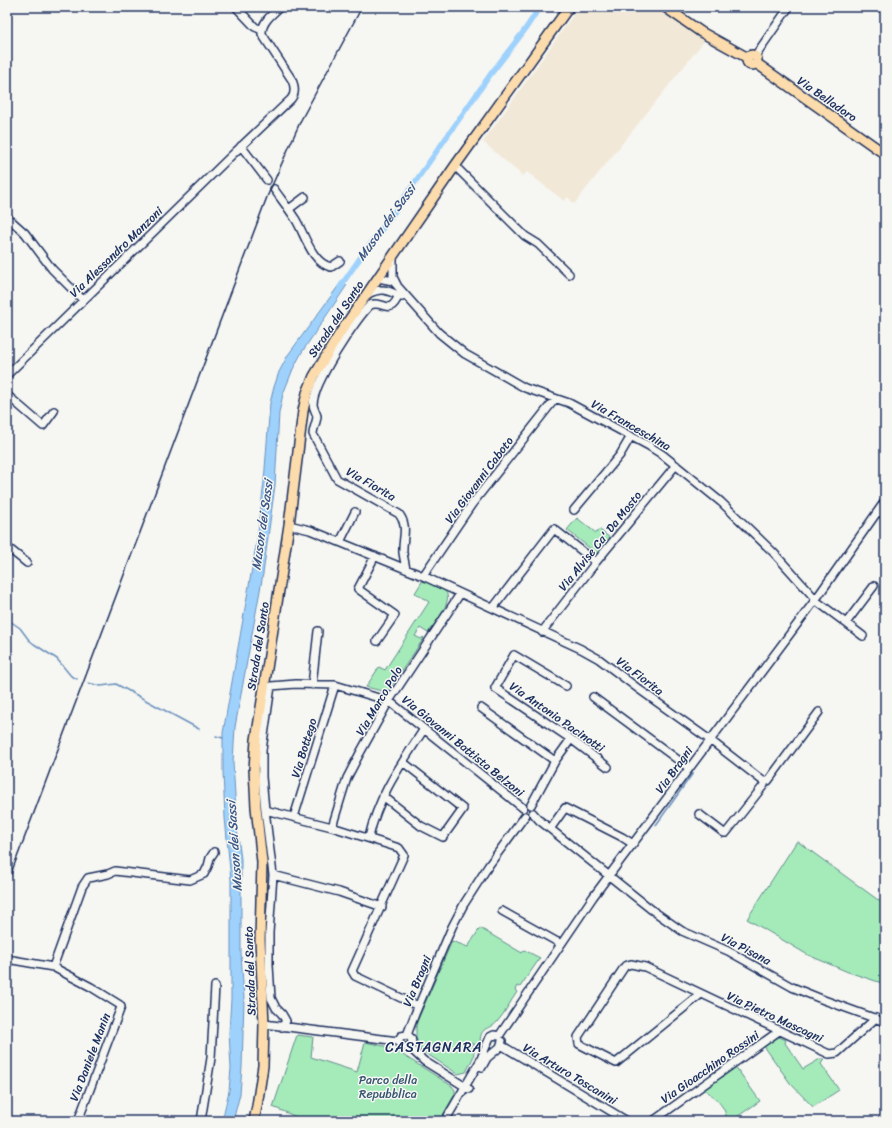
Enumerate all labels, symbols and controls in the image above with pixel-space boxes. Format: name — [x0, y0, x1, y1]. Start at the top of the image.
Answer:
street label: Via Belladoro — [792, 70, 862, 128]
water label: Muson dei Sassi — [350, 177, 423, 266]
street label: Via Alessandro Manzoni — [64, 201, 169, 303]
street label: Strada del Santo — [302, 276, 370, 362]
street label: Via Franceschina — [587, 393, 675, 457]
street label: Via Giovanni Caboto — [439, 431, 519, 528]
street label: Via Fiorita — [342, 461, 400, 507]
water label: Muson dei Sassi — [244, 476, 280, 572]
street label: Via Alvise Ca' Da Mosto — [552, 486, 648, 596]
street label: Strada del Santo — [240, 600, 276, 692]
street label: Via Fiorita — [611, 651, 669, 701]
street label: Via Marco Polo — [349, 662, 409, 740]
street label: Via Antonio Pacinotti — [505, 676, 610, 759]
street label: Via Giovanni Battista Belzoni — [397, 689, 530, 803]
street label: Via Bottego — [284, 715, 324, 781]
street label: Via Bragni — [649, 741, 699, 798]
water label: Muson dei Sassi — [219, 797, 249, 892]
street label: Strada del Santo — [237, 926, 263, 1016]
street label: Via Pisana — [717, 927, 776, 972]
street label: Via Bragni — [396, 951, 438, 1010]
street label: Via Pietro Mascagni — [723, 985, 827, 1049]
street label: Via Daniele Manin — [63, 1009, 117, 1104]
street label: Via Gioacchino Rossini — [656, 1024, 765, 1109]
district label: CASTAGNARA — [385, 1035, 483, 1060]
street label: Via Arturo Toscanini — [518, 1037, 622, 1111]
park label: Parco della Repubblica — [359, 1069, 417, 1105]

